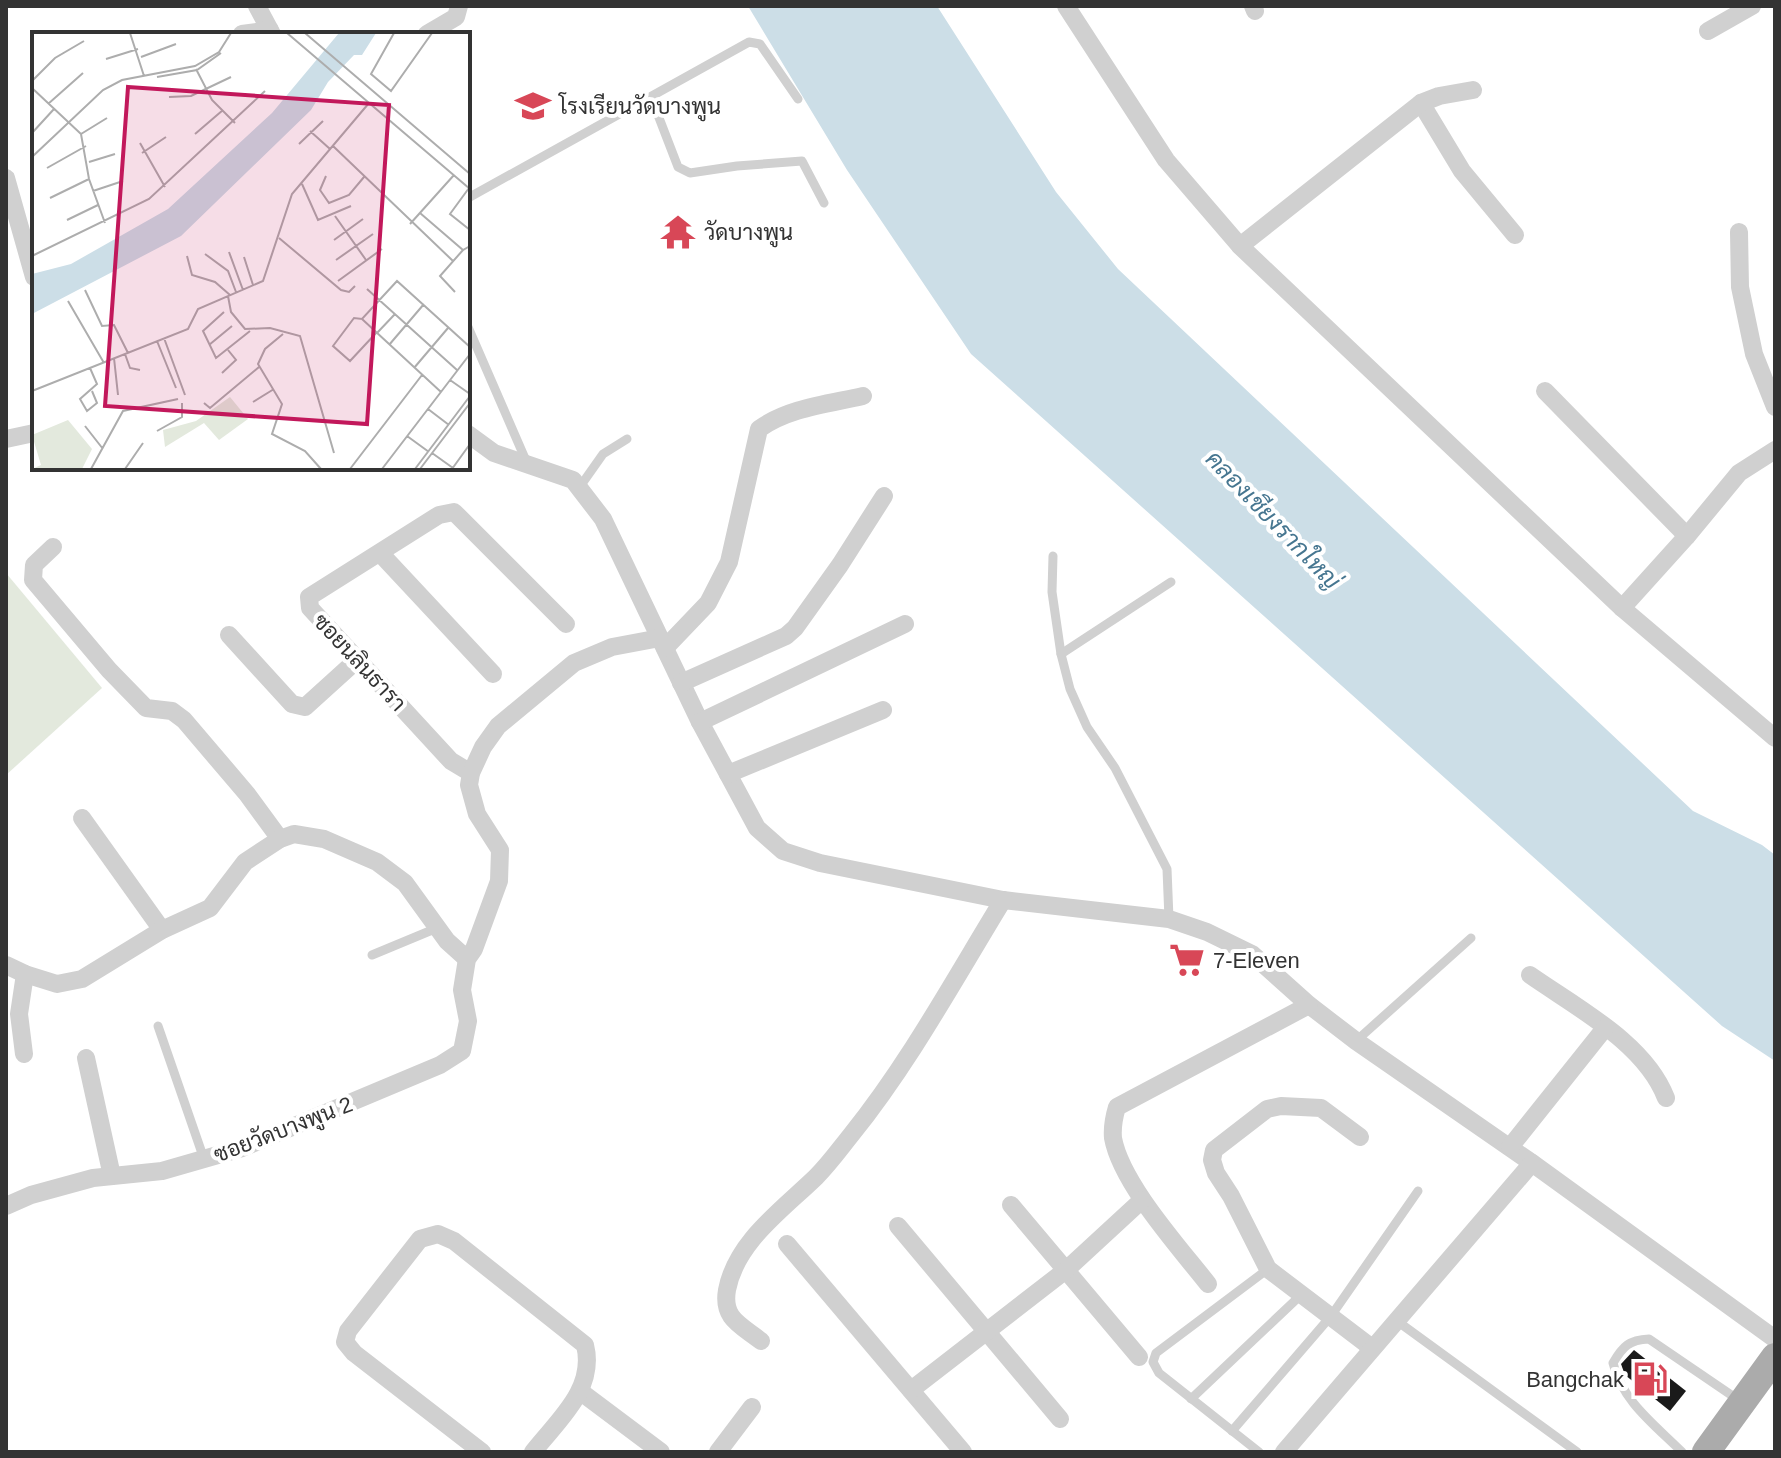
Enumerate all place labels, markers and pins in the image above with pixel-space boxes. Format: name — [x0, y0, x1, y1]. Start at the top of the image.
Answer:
school or university icon: โรงเรียนวัดบางพูน — [514, 87, 552, 125]
place label: โรงเรียนวัดบางพูน — [558, 92, 721, 122]
temple icon: วัดบางพูน — [659, 213, 697, 251]
place label: วัดบางพูน — [704, 219, 793, 248]
supermarket icon: 7-Eleven — [1168, 941, 1206, 979]
place label: 7-Eleven — [1213, 948, 1300, 973]
fuel station icon: Bangchak — [1631, 1360, 1669, 1398]
place label: Bangchak — [1526, 1367, 1625, 1392]

